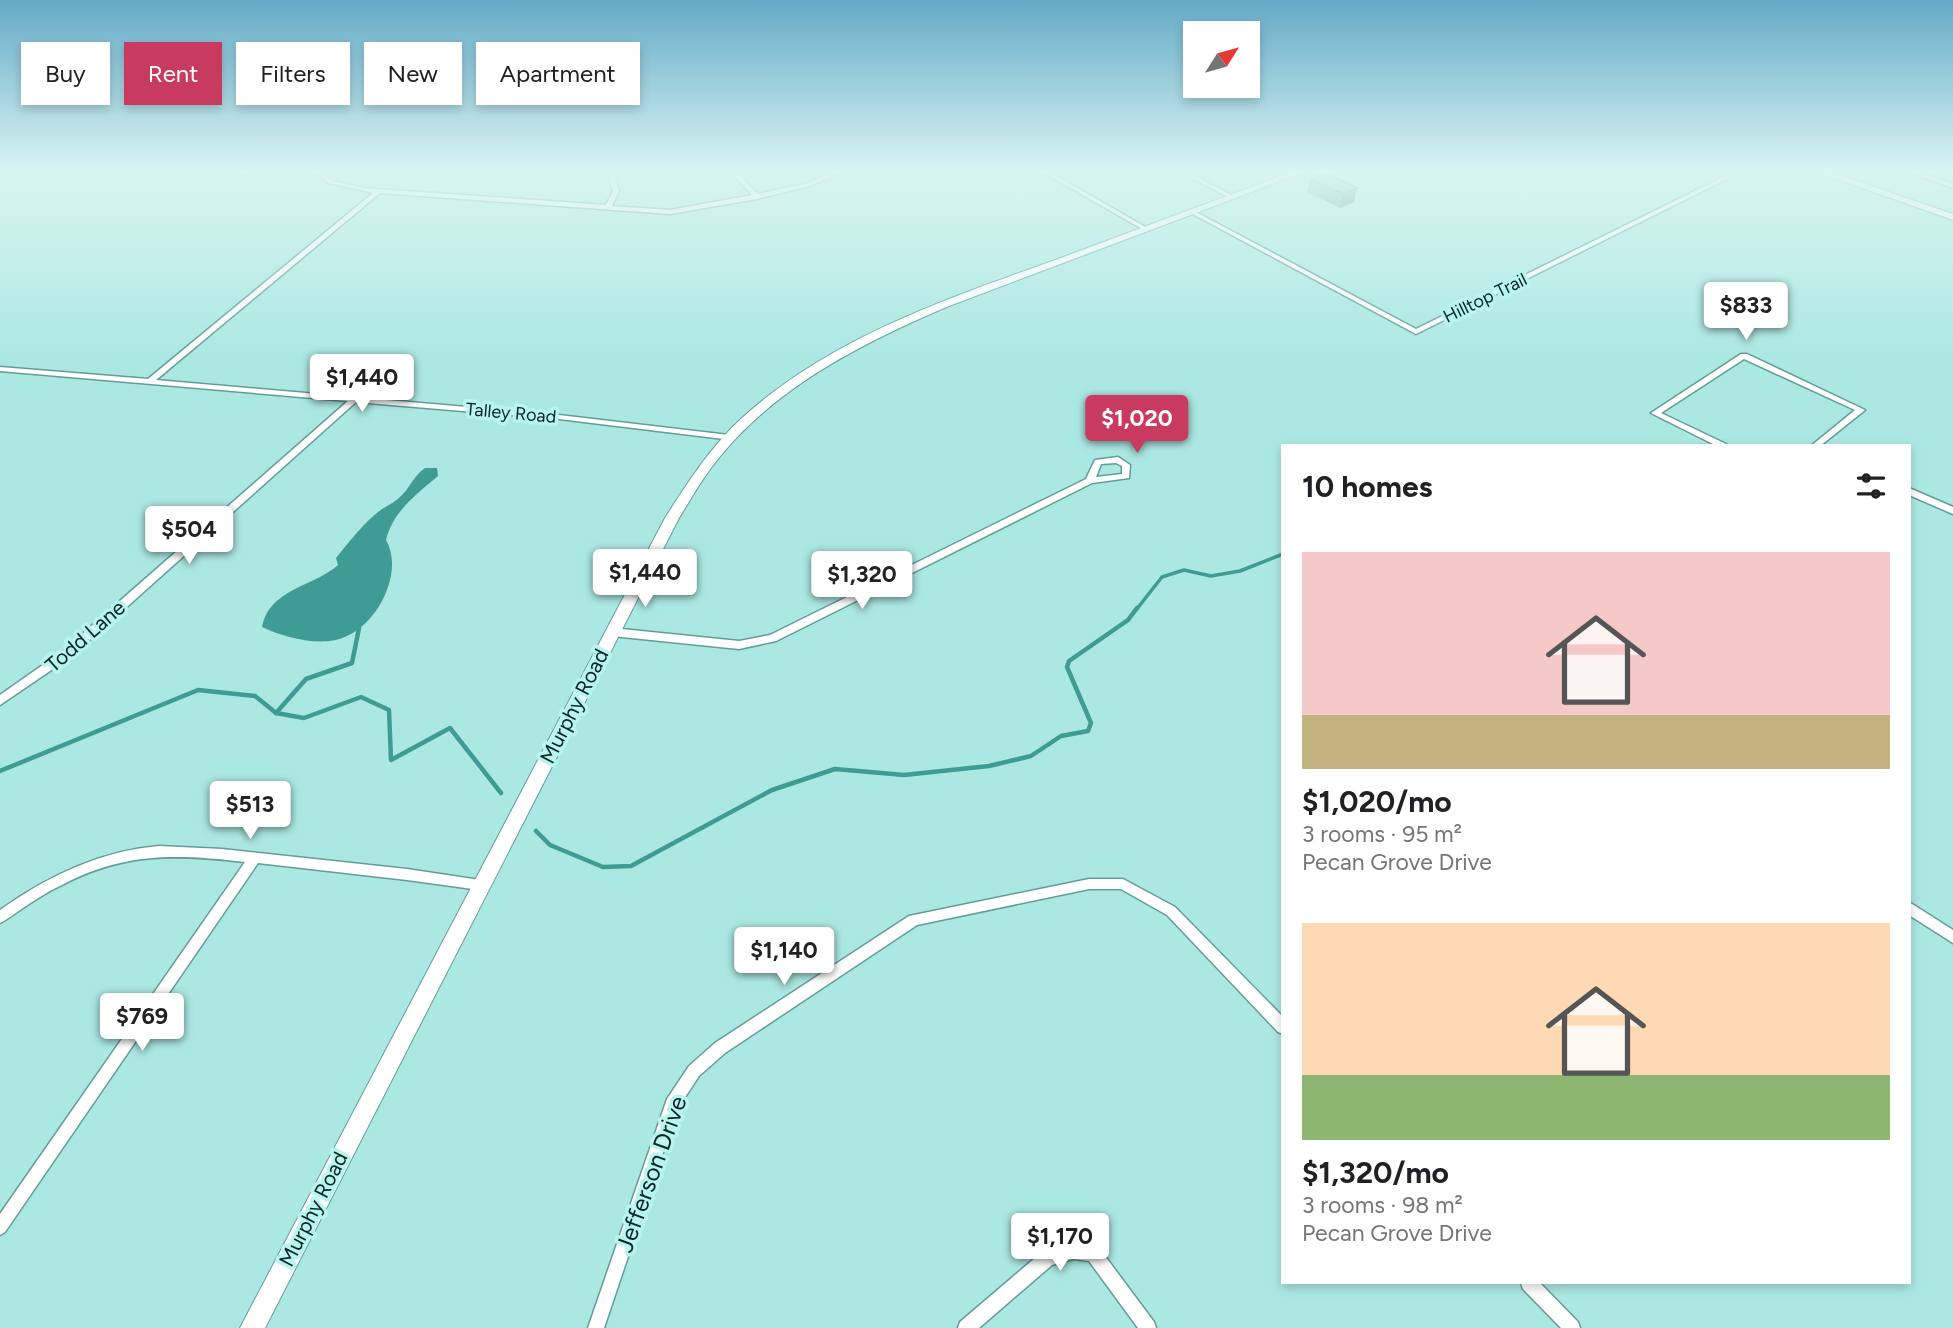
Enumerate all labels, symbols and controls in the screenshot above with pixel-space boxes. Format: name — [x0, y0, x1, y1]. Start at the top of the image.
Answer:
north arrow — [1183, 21, 1260, 98]
map controls — [1183, 21, 1260, 98]
chip: Buy — [21, 42, 110, 105]
chip: Rent — [124, 42, 222, 105]
chip: Filters — [236, 42, 350, 105]
chip: New — [364, 42, 462, 105]
chip: Apartment — [476, 42, 640, 105]
street label: Hilltop Trail — [1440, 268, 1530, 328]
pin: $833 — [1705, 282, 1787, 342]
text: $833 — [1720, 291, 1772, 319]
pin: $1,440 — [305, 354, 419, 414]
text: $1,440 — [326, 363, 398, 391]
pin: $1,020 — [1080, 396, 1194, 455]
street label: Talley Road — [465, 398, 557, 428]
text: $1,020 — [1101, 404, 1173, 432]
icon: filters — [1852, 467, 1890, 505]
text: 10 homes — [1302, 468, 1433, 505]
pin: $504 — [148, 506, 230, 566]
text: $504 — [161, 515, 217, 543]
pin: $1,440 — [588, 550, 702, 609]
pin: $1,320 — [805, 552, 919, 611]
text: $1,440 — [609, 558, 681, 586]
text: $1,320 — [827, 560, 897, 588]
street label: Todd Lane — [40, 595, 130, 677]
icon: home — [1533, 597, 1659, 723]
street label: Murphy Road — [534, 645, 614, 767]
pin: $513 — [209, 782, 291, 841]
text: $1,020/mo — [1302, 783, 1452, 820]
text: $513 — [226, 790, 274, 818]
text: 3 rooms · 95 m² — [1302, 820, 1462, 848]
text: Pecan Grove Drive — [1302, 848, 1492, 876]
pin: $1,140 — [727, 928, 841, 987]
text: $1,140 — [750, 936, 818, 964]
icon: home — [1533, 968, 1659, 1094]
pin: $769 — [101, 993, 183, 1053]
text: $769 — [116, 1002, 168, 1030]
street label: Jefferson Drive — [609, 1092, 693, 1256]
street label: Murphy Road — [273, 1148, 353, 1270]
text: $1,320/mo — [1302, 1154, 1449, 1191]
text: 3 rooms · 98 m² — [1302, 1191, 1463, 1219]
pin: $1,170 — [1003, 1214, 1117, 1273]
text: Pecan Grove Drive — [1302, 1219, 1492, 1247]
text: $1,170 — [1027, 1222, 1093, 1250]

